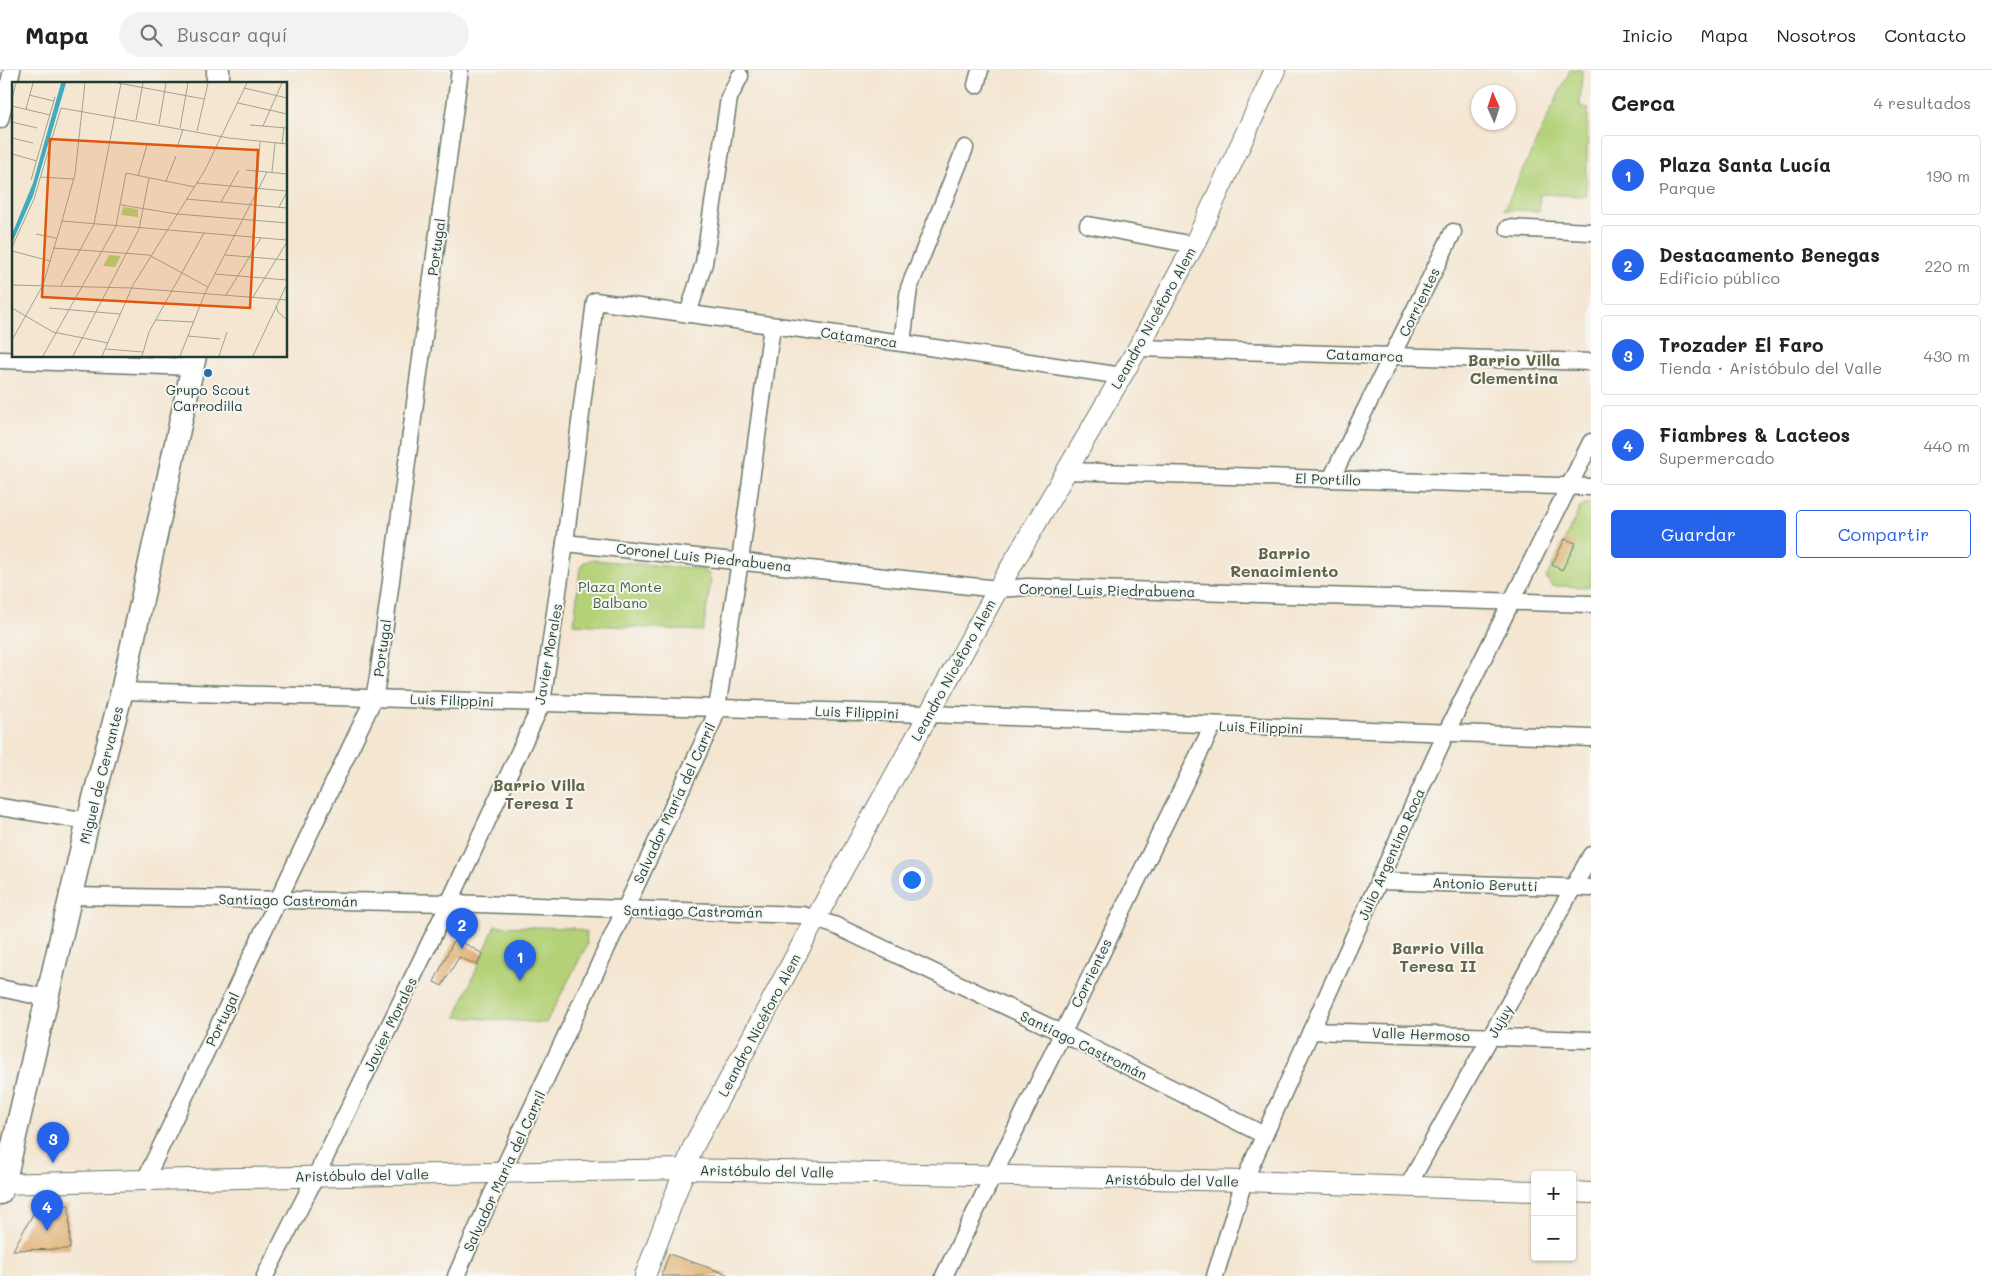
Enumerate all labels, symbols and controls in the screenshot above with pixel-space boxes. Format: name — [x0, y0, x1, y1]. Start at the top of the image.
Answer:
search box — [119, 12, 469, 57]
text: Mapa — [25, 19, 89, 50]
icon: search — [137, 21, 165, 49]
text: Buscar aquí — [177, 22, 287, 47]
text: Inicio — [1622, 23, 1673, 47]
text: Mapa — [1701, 23, 1748, 47]
text: Nosotros — [1776, 23, 1856, 47]
text: Contacto — [1884, 23, 1966, 47]
inset map — [12, 82, 288, 358]
north arrow — [1471, 85, 1516, 130]
text: Cerca — [1611, 89, 1676, 116]
text: 4 resultados — [1874, 92, 1971, 113]
text: Plaza Santa Lucía — [1659, 152, 1831, 177]
text: 1 — [1624, 165, 1632, 186]
text: 190 m — [1926, 165, 1970, 186]
text: Parque — [1659, 177, 1716, 198]
street label: Portugal — [423, 217, 449, 277]
text: Destacamento Benegas — [1659, 242, 1880, 267]
street label: Leandro Nicéforo Alem — [1106, 244, 1200, 392]
text: 2 — [1624, 255, 1632, 276]
text: 220 m — [1924, 255, 1970, 276]
street label: Corrientes — [1394, 264, 1444, 340]
text: Edificio público — [1659, 267, 1780, 288]
street label: Catamarca — [819, 322, 899, 352]
text: Trozader El Faro — [1659, 332, 1824, 357]
street label: Catamarca — [1326, 344, 1404, 366]
text: 3 — [1623, 345, 1633, 366]
text: 430 m — [1923, 345, 1970, 366]
district label: Barrio Villa Clementina — [1468, 349, 1560, 388]
text: Tienda · Aristóbulo del Valle — [1659, 357, 1882, 378]
marker: Grupo Scout Carrodilla — [202, 367, 214, 379]
place label: Grupo Scout Carrodilla — [166, 380, 250, 415]
text: Fiambres & Lacteos — [1659, 422, 1850, 447]
text: 4 — [1623, 435, 1633, 456]
text: 440 m — [1923, 435, 1970, 456]
text: Supermercado — [1659, 447, 1774, 468]
street label: El Portillo — [1295, 468, 1361, 490]
button: Guardar — [1611, 510, 1786, 558]
button: Compartir — [1796, 510, 1971, 558]
street label: Coronel Luis Piedrabuena — [615, 538, 793, 576]
district label: Barrio Renacimiento — [1230, 542, 1338, 581]
park label: Plaza Monte Balbano — [578, 577, 662, 612]
street label: Coronel Luis Piedrabuena — [1019, 579, 1195, 601]
street label: Leandro Nicéforo Alem — [906, 596, 1000, 744]
street label: Javier Morales — [530, 602, 566, 706]
street label: Portugal — [369, 618, 395, 678]
street label: Luis Filippini — [410, 689, 494, 711]
street label: Luis Filippini — [815, 701, 899, 723]
street label: Miguel de Cervantes — [75, 704, 127, 846]
street label: Luis Filippini — [1219, 716, 1303, 738]
street label: Salvador María del Carril — [628, 719, 720, 887]
district label: Barrio Villa Teresa I — [493, 774, 585, 813]
street label: Julio Argentino Roca — [1353, 785, 1429, 923]
your location — [899, 867, 925, 893]
street label: Antonio Berutti — [1432, 873, 1538, 895]
street label: Santiago Castromán — [218, 889, 358, 911]
street label: Santiago Castromán — [623, 900, 763, 922]
pin: 2 — [446, 908, 478, 949]
street label: Corrientes — [1066, 935, 1116, 1011]
district label: Barrio Villa Teresa II — [1392, 937, 1484, 976]
pin: 1 — [504, 940, 536, 981]
street label: Leandro Nicéforo Alem — [713, 950, 805, 1100]
street label: Javier Morales — [359, 974, 421, 1074]
street label: Portugal — [201, 989, 243, 1049]
street label: Jujuy — [1483, 1001, 1517, 1041]
street label: Santiago Castromán — [1017, 1006, 1151, 1084]
street label: Valle Hermoso — [1372, 1023, 1470, 1045]
street label: Salvador María del Carril — [458, 1087, 550, 1255]
pin: 3 — [37, 1122, 69, 1163]
street label: Aristóbulo del Valle — [700, 1160, 834, 1182]
street label: Aristóbulo del Valle — [295, 1164, 429, 1186]
street label: Aristóbulo del Valle — [1105, 1169, 1239, 1191]
map controls — [1531, 1171, 1576, 1261]
button: + — [1531, 1171, 1576, 1216]
pin: 4 — [31, 1190, 63, 1231]
button: − — [1531, 1216, 1576, 1261]

